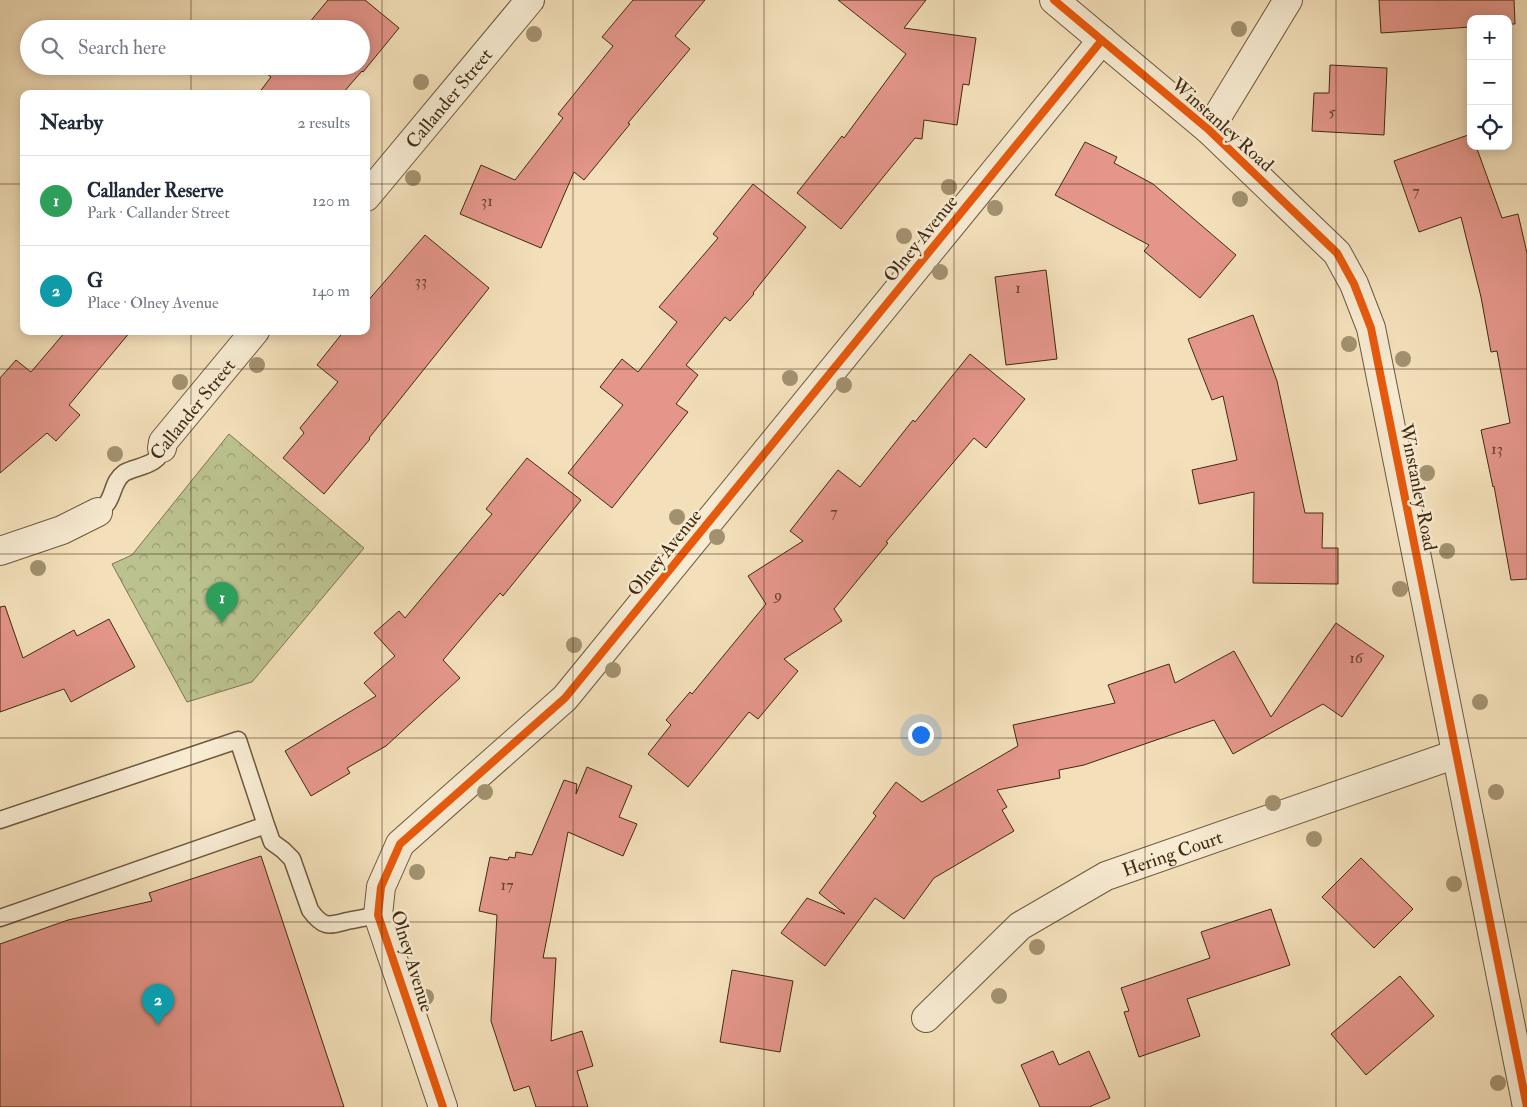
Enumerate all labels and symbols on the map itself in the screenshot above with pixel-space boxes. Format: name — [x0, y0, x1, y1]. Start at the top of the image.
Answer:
street label: Callander Street — [401, 43, 498, 154]
street label: Winstanley Road — [1166, 72, 1279, 177]
house number: 5 — [1328, 102, 1336, 122]
house number: 7 — [1412, 181, 1420, 201]
street label: Olney Avenue — [878, 190, 963, 287]
house number: 31 — [481, 191, 493, 211]
house number: 33 — [415, 271, 427, 291]
house number: 1 — [1015, 278, 1021, 298]
street label: Callander Street — [145, 354, 241, 465]
street label: Winstanley Road — [1394, 420, 1442, 554]
house number: 13 — [1491, 439, 1503, 459]
house number: 7 — [830, 502, 838, 522]
street label: Olney Avenue — [622, 504, 707, 601]
pin: 1 — [206, 582, 238, 623]
house number: 9 — [773, 585, 782, 605]
house number: 16 — [1349, 648, 1364, 668]
your location — [908, 722, 934, 748]
street label: Hering Court — [1119, 825, 1226, 882]
house number: 17 — [500, 875, 514, 895]
street label: Olney Avenue — [385, 907, 439, 1015]
pin: 2 — [142, 984, 174, 1025]

